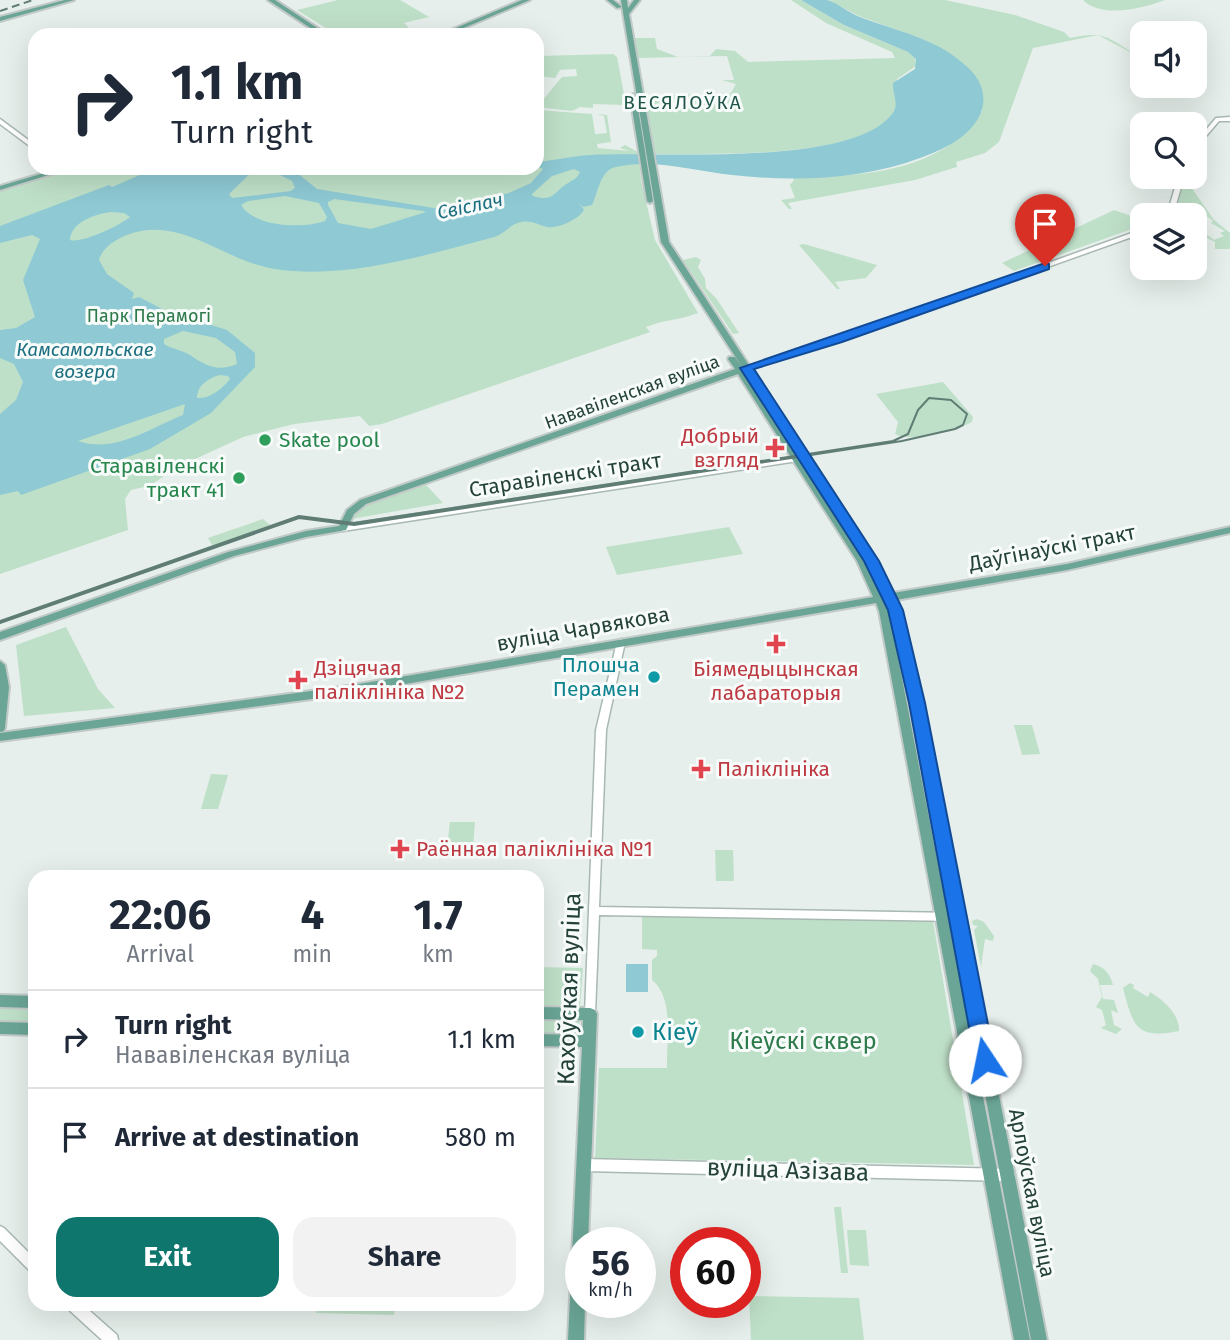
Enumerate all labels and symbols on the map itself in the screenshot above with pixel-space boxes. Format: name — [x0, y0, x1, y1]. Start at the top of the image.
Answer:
district label: ВЕСЯЛОЎКА — [623, 91, 743, 114]
water label: Свіслач — [435, 188, 505, 224]
pin — [1015, 194, 1075, 266]
park label: Парк Перамогі — [87, 305, 211, 327]
water label: Камсамольскае возера — [16, 338, 154, 383]
street label: Нававіленская вуліца — [542, 350, 722, 434]
place label: Добрый взгляд — [680, 423, 759, 473]
place label: Skate pool — [279, 427, 380, 453]
marker: Skate pool — [257, 432, 273, 448]
marker: Добрый взгляд — [765, 438, 785, 458]
street label: Старавіленскі тракт — [467, 447, 663, 503]
place label: Старавіленскі тракт 41 — [90, 453, 225, 503]
marker: Старавіленскі тракт 41 — [231, 470, 247, 486]
street label: Даўгінаўскі тракт — [966, 519, 1138, 577]
street label: вуліца Чарвякова — [495, 601, 671, 657]
marker: Біямедыцынская лабараторыя — [766, 634, 786, 654]
place label: Плошча Перамен — [553, 652, 640, 702]
place label: Дзіцячая паліклініка №2 — [313, 655, 465, 705]
place label: Біямедыцынская лабараторыя — [693, 656, 859, 706]
marker: Плошча Перамен — [646, 669, 662, 685]
marker: Дзіцячая паліклініка №2 — [288, 670, 308, 690]
place label: Паліклініка — [717, 756, 830, 782]
marker: Паліклініка — [691, 759, 711, 779]
place label: Раённая паліклініка №1 — [416, 836, 653, 862]
marker: Раённая паліклініка №1 — [390, 839, 410, 859]
street label: Кахоўская вуліца — [552, 892, 586, 1086]
place label: Кіеў — [652, 1018, 698, 1046]
position arrow — [948, 1023, 1022, 1097]
marker: Кіеў — [630, 1024, 646, 1040]
park label: Кіеўскі сквер — [729, 1027, 877, 1055]
street label: Арлоўская вуліца — [1003, 1106, 1061, 1280]
street label: вуліца Азізава — [706, 1153, 870, 1187]
speed limit sign: 60 — [670, 1227, 761, 1318]

